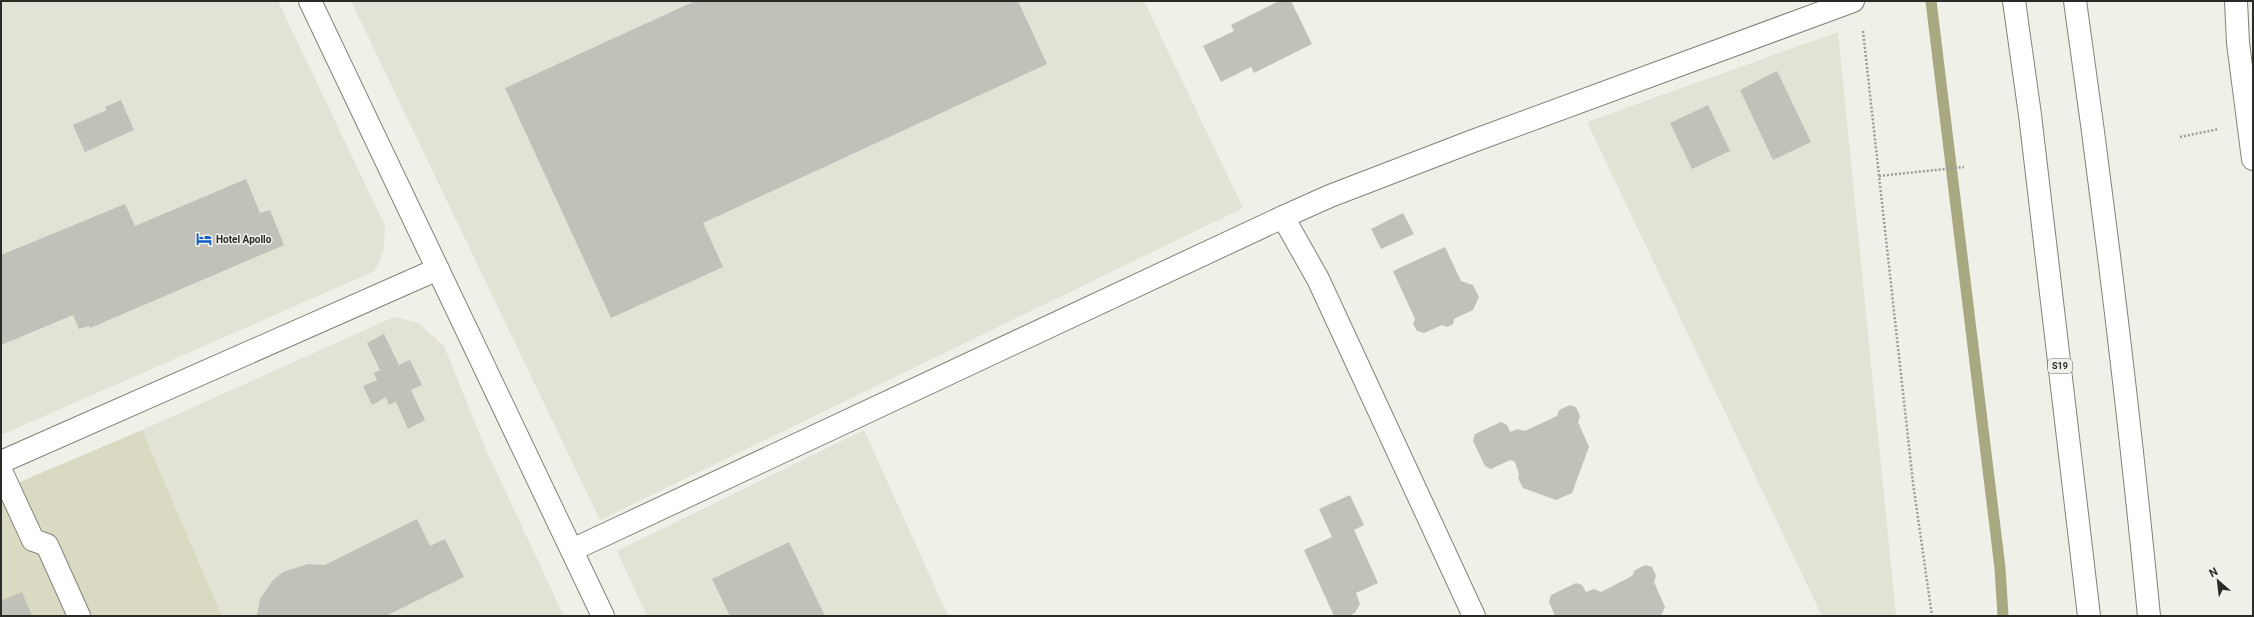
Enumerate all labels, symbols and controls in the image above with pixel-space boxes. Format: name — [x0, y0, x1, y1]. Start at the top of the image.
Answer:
hotel icon: Hotel Apollo — [195, 230, 213, 248]
place label: Hotel Apollo — [216, 234, 272, 245]
road number: S19 — [2048, 359, 2072, 373]
north arrow — [2198, 561, 2238, 601]
text: N — [2207, 565, 2220, 580]

